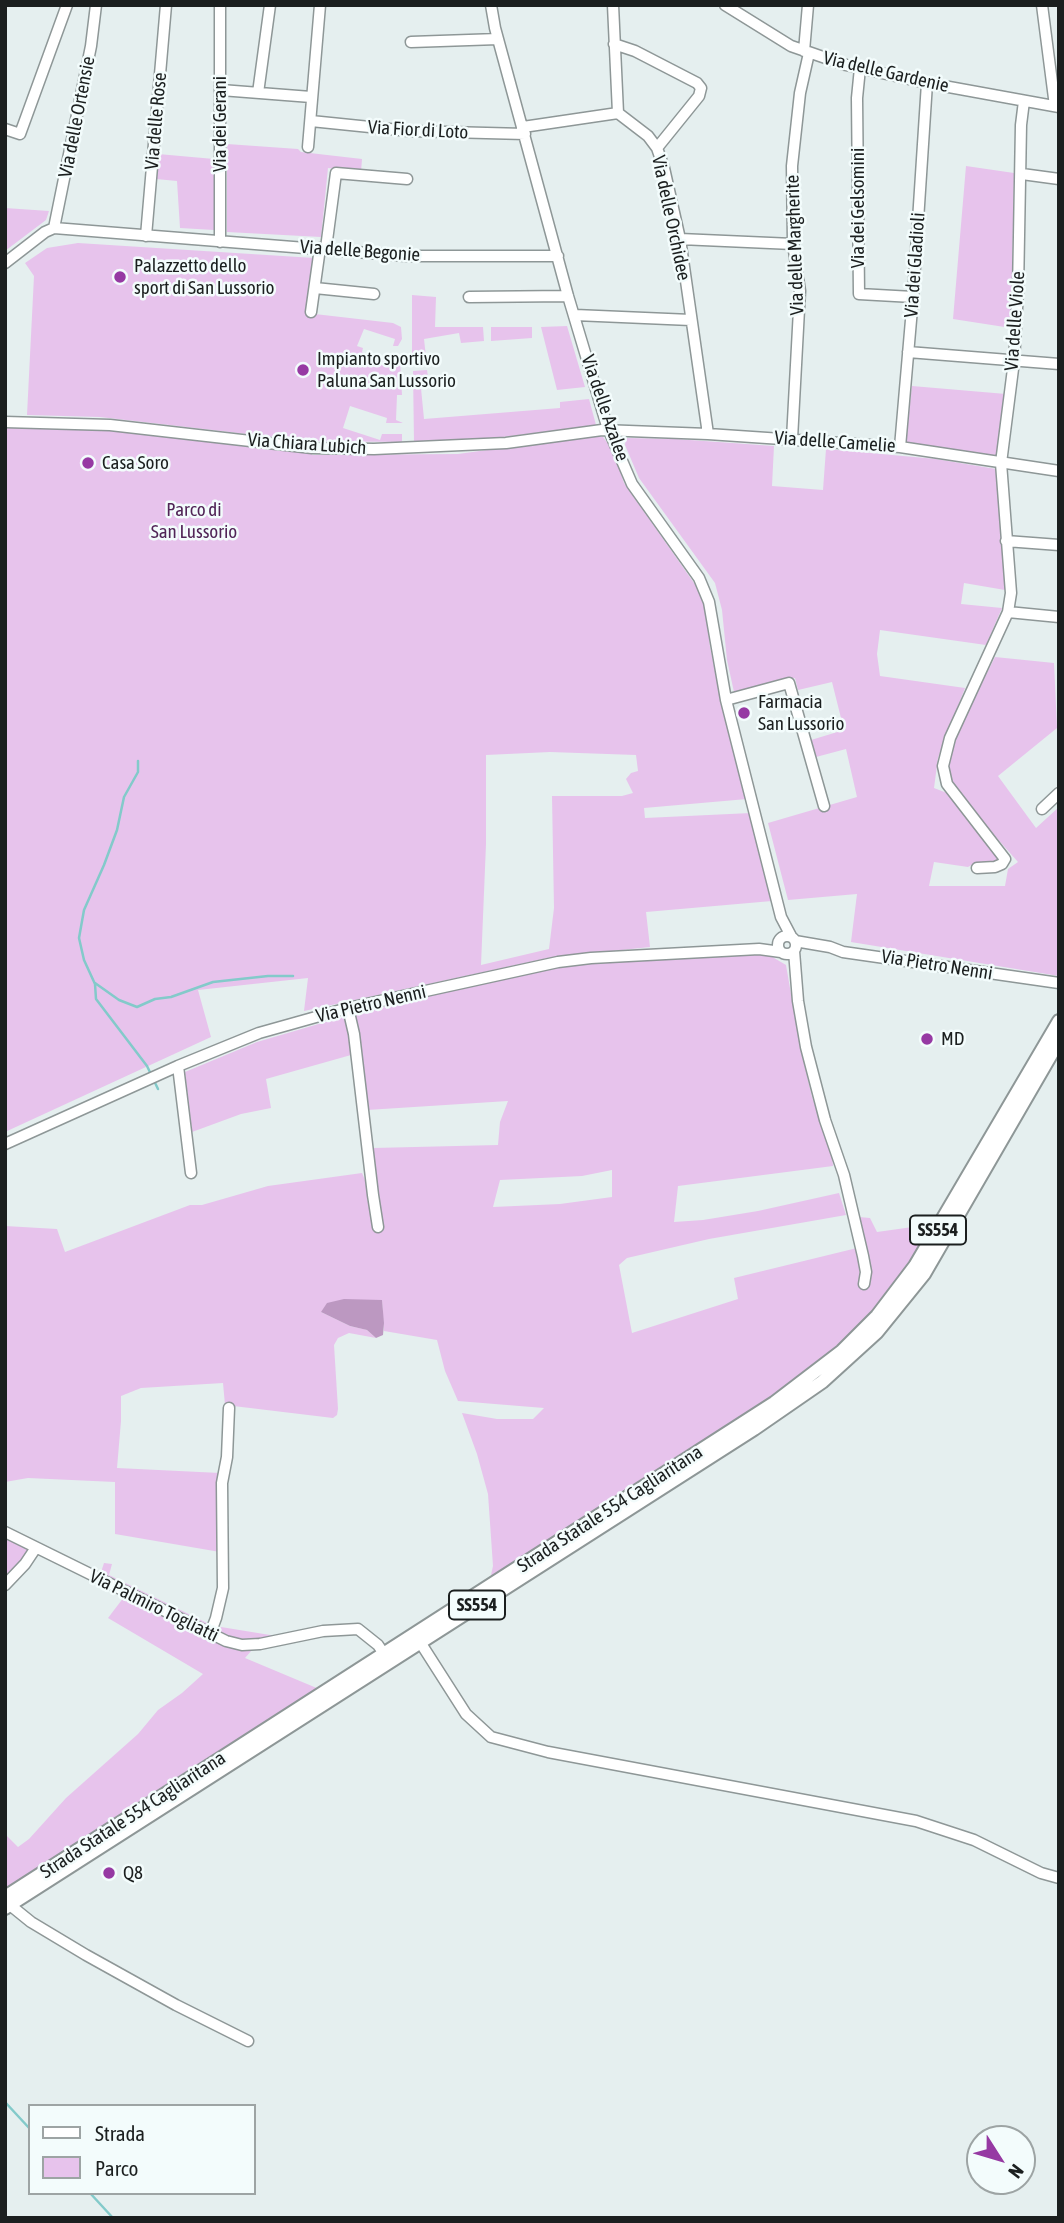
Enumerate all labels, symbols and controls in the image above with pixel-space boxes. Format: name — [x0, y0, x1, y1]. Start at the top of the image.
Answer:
street label: Via delle Gardenie — [821, 46, 951, 98]
street label: Via delle Ortensie — [54, 54, 100, 180]
street label: Via delle Rose — [140, 71, 172, 171]
street label: Via dei Gerani — [209, 76, 231, 172]
street label: Via Fior di Loto — [367, 116, 469, 144]
street label: Via dei Gelsomini — [847, 148, 869, 268]
street label: Via delle Orchidee — [647, 153, 695, 283]
street label: Via delle Margherite — [781, 174, 809, 316]
street label: Via dei Gladioli — [900, 212, 930, 318]
street label: Via delle Begonie — [299, 235, 421, 267]
place label: Palazzetto dello sport di San Lussorio — [134, 255, 275, 299]
marker: Palazzetto dello sport di San Lussorio — [112, 269, 128, 285]
street label: Via delle Viole — [1000, 270, 1030, 372]
place label: Impianto sportivo Paluna San Lussorio — [317, 348, 456, 392]
street label: Via delle Azalee — [576, 352, 634, 464]
marker: Impianto sportivo Paluna San Lussorio — [295, 362, 311, 378]
street label: Via delle Camelie — [774, 426, 896, 458]
street label: Via Chiara Lubich — [247, 428, 367, 460]
place label: Casa Soro — [102, 452, 169, 474]
marker: Casa Soro — [80, 455, 96, 471]
park label: Parco di San Lussorio — [151, 499, 237, 543]
place label: Farmacia San Lussorio — [758, 691, 844, 735]
marker: Farmacia San Lussorio — [736, 705, 752, 721]
street label: Via Pietro Nenni — [880, 945, 994, 985]
street label: Via Pietro Nenni — [314, 980, 428, 1028]
place label: MD — [941, 1028, 964, 1050]
marker: MD — [919, 1031, 935, 1047]
road number: SS554 — [910, 1216, 966, 1245]
street label: Strada Statale 554 Cagliaritana — [513, 1441, 707, 1577]
street label: Via Palmiro Togliatti — [86, 1565, 222, 1647]
road number: SS554 — [449, 1590, 505, 1620]
street label: Strada Statale 554 Cagliaritana — [36, 1747, 230, 1883]
place label: Q8 — [123, 1862, 143, 1884]
marker: Q8 — [101, 1865, 117, 1881]
legend — [28, 2104, 256, 2195]
text: Strada — [95, 2121, 145, 2145]
north arrow — [966, 2125, 1036, 2195]
text: Parco — [95, 2156, 138, 2180]
text: N — [1004, 2160, 1028, 2183]

